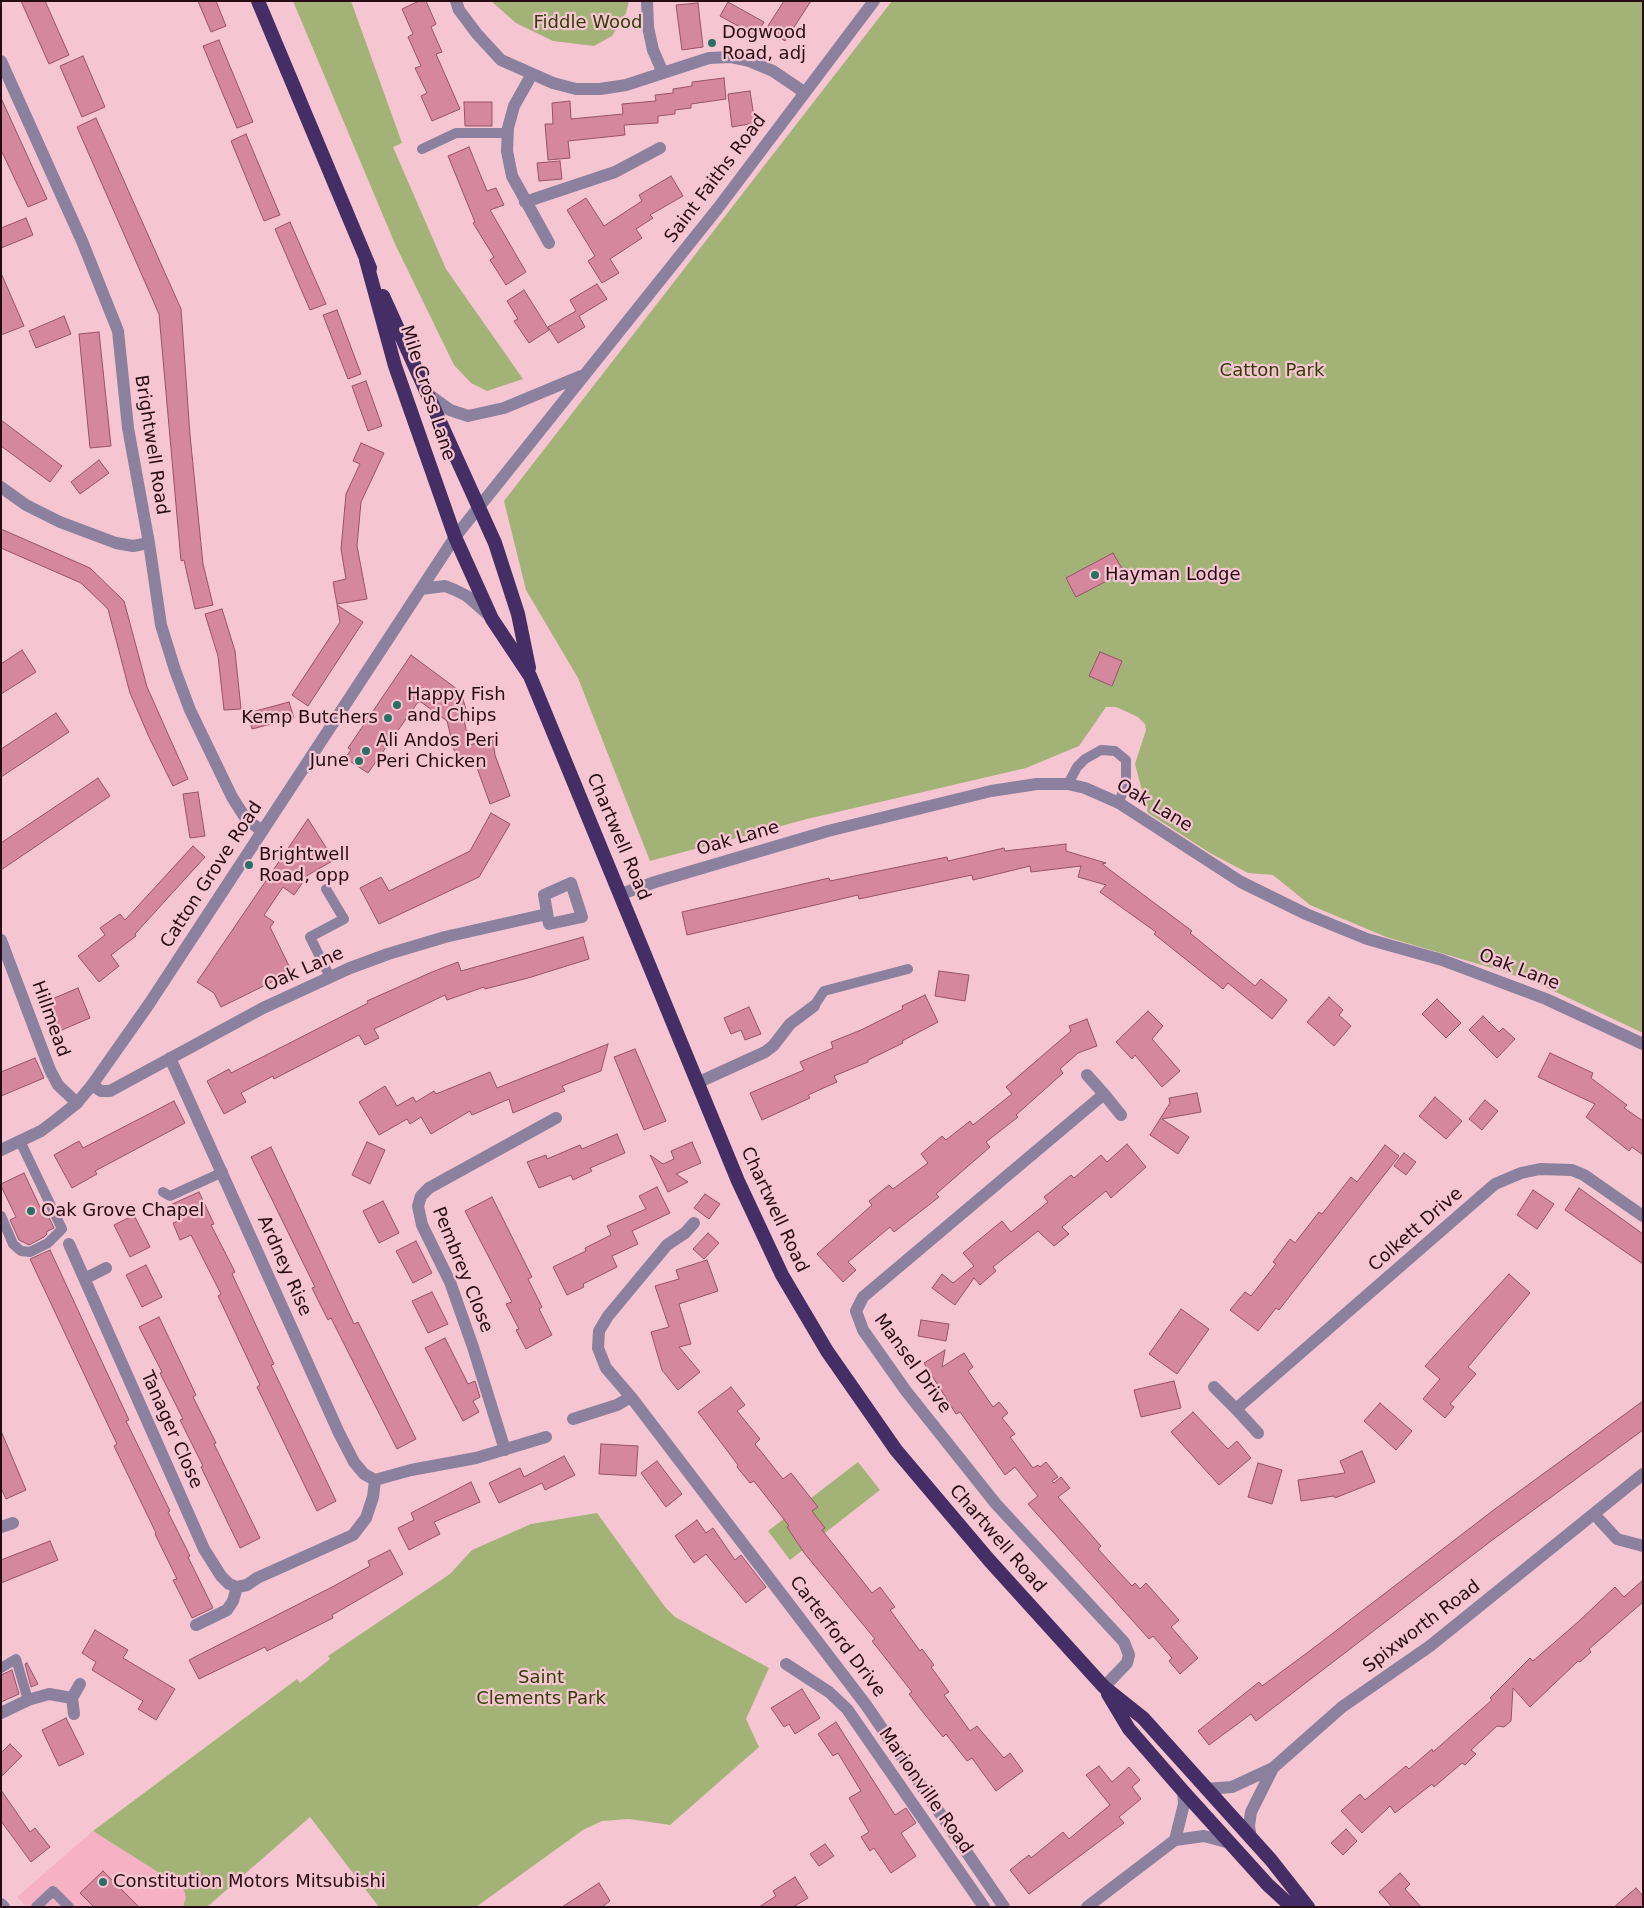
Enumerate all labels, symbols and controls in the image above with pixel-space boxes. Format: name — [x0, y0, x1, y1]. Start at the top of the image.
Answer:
park label: Fiddle Wood — [534, 12, 642, 34]
place label: Dogwood Road, adj — [722, 22, 806, 64]
marker: Dogwood Road, adj — [706, 37, 718, 49]
street label: Saint Faiths Road — [661, 111, 771, 247]
street label: Mile Cross Lane — [395, 323, 459, 463]
park label: Catton Park — [1220, 360, 1324, 382]
street label: Brightwell Road — [129, 374, 173, 516]
place label: Hayman Lodge — [1105, 564, 1241, 586]
marker: Hayman Lodge — [1089, 569, 1101, 581]
place label: Happy Fish and Chips — [407, 684, 506, 726]
marker: Happy Fish and Chips — [391, 699, 403, 711]
place label: Kemp Butchers — [241, 707, 378, 729]
marker: Kemp Butchers — [382, 712, 394, 724]
place label: Ali Andos Peri Peri Chicken — [376, 730, 499, 772]
marker: Ali Andos Peri Peri Chicken — [360, 745, 372, 757]
place label: June — [310, 750, 349, 772]
marker: June — [353, 755, 365, 767]
street label: Chartwell Road — [581, 770, 655, 904]
street label: Oak Lane — [1112, 775, 1196, 837]
street label: Catton Grove Road — [157, 798, 267, 952]
street label: Oak Lane — [694, 817, 782, 861]
place label: Brightwell Road, opp — [259, 844, 349, 886]
marker: Brightwell Road, opp — [243, 859, 255, 871]
street label: Oak Lane — [261, 943, 347, 997]
street label: Oak Lane — [1476, 945, 1562, 995]
street label: Hillmead — [26, 978, 74, 1060]
street label: Chartwell Road — [735, 1144, 813, 1276]
street label: Colkett Drive — [1365, 1183, 1467, 1277]
place label: Oak Grove Chapel — [41, 1200, 204, 1222]
street label: Pembrey Close — [427, 1204, 497, 1336]
marker: Oak Grove Chapel — [25, 1205, 37, 1217]
street label: Ardney Rise — [252, 1212, 316, 1320]
street label: Mansel Drive — [869, 1310, 955, 1418]
street label: Tanager Close — [135, 1368, 207, 1492]
street label: Chartwell Road — [944, 1481, 1050, 1597]
street label: Carterford Drive — [784, 1572, 890, 1702]
street label: Spixworth Road — [1359, 1576, 1485, 1678]
park label: Saint Clements Park — [476, 1667, 606, 1710]
street label: Marionville Road — [873, 1724, 977, 1858]
place label: Constitution Motors Mitsubishi — [113, 1871, 386, 1893]
marker: Constitution Motors Mitsubishi — [97, 1876, 109, 1888]

